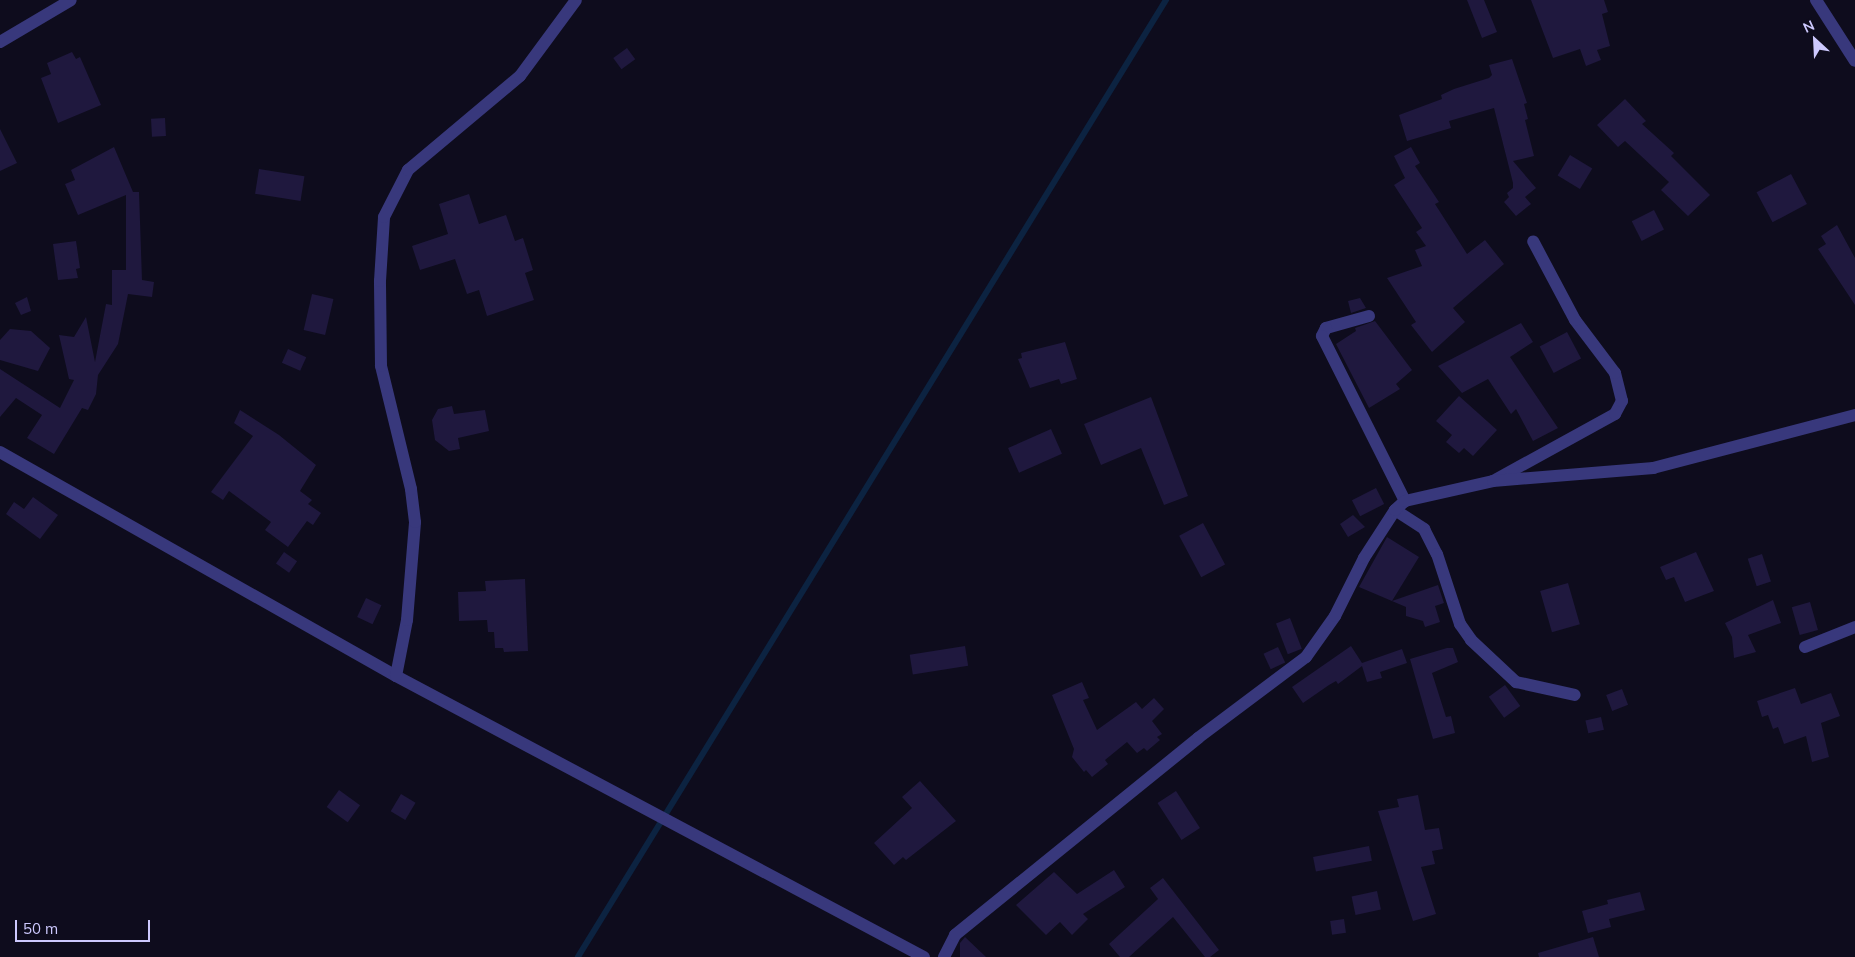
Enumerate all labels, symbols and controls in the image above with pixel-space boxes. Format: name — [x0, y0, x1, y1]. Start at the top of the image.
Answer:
north arrow — [1790, 15, 1840, 65]
text: N — [1800, 16, 1817, 37]
scale bar — [18, 910, 152, 942]
text: 50 m — [23, 919, 58, 938]

